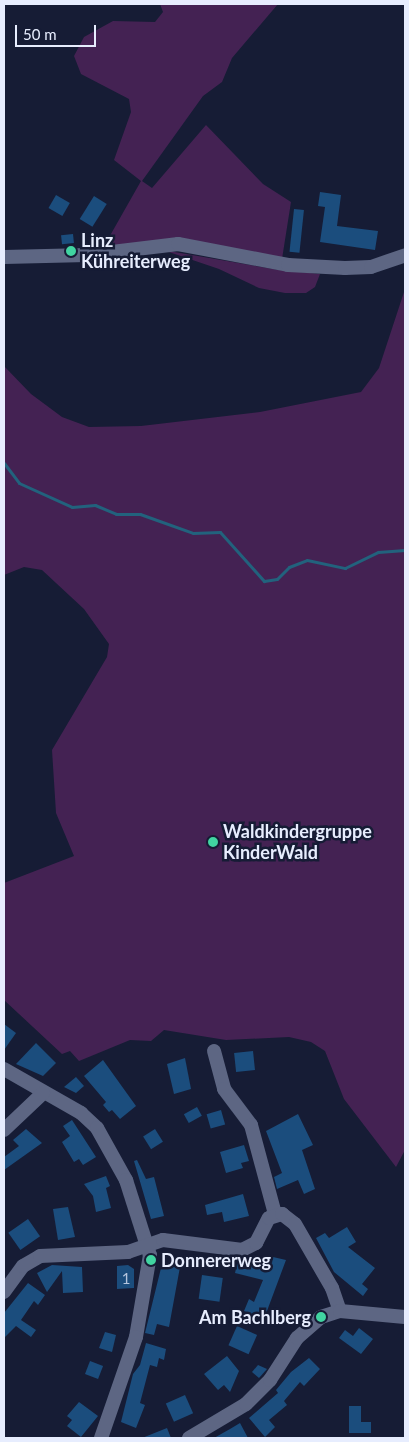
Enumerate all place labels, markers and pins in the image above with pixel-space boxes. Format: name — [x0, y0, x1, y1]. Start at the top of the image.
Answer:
place label: Linz Kühreiterweg — [81, 230, 190, 272]
marker: Linz Kühreiterweg — [65, 245, 77, 257]
place label: Waldkindergruppe KinderWald — [223, 821, 372, 864]
marker: Waldkindergruppe KinderWald — [207, 836, 219, 848]
place label: Donnererweg — [161, 1249, 271, 1271]
marker: Donnererweg — [145, 1254, 157, 1266]
place label: Am Bachlberg — [199, 1306, 311, 1328]
marker: Am Bachlberg — [315, 1311, 327, 1323]

